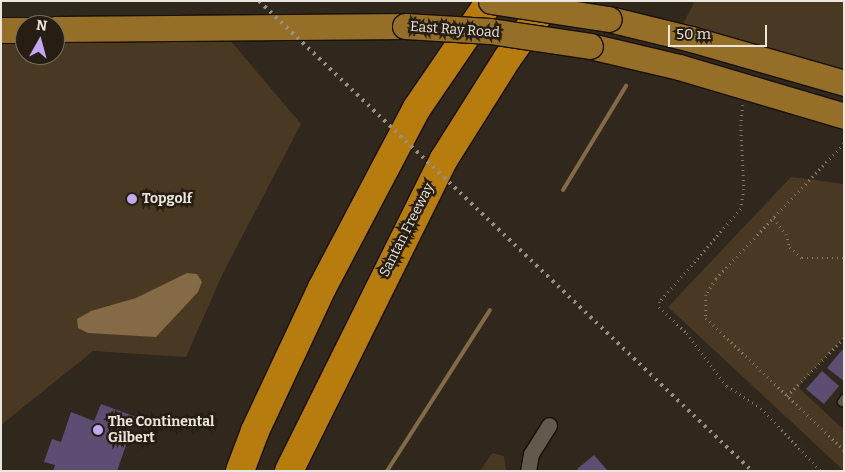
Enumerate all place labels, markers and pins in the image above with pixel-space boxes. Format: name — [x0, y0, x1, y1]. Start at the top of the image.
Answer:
place label: Topgolf — [142, 191, 192, 207]
marker: Topgolf — [126, 193, 138, 205]
place label: The Continental Gilbert — [108, 414, 214, 447]
marker: The Continental Gilbert — [92, 424, 104, 436]

